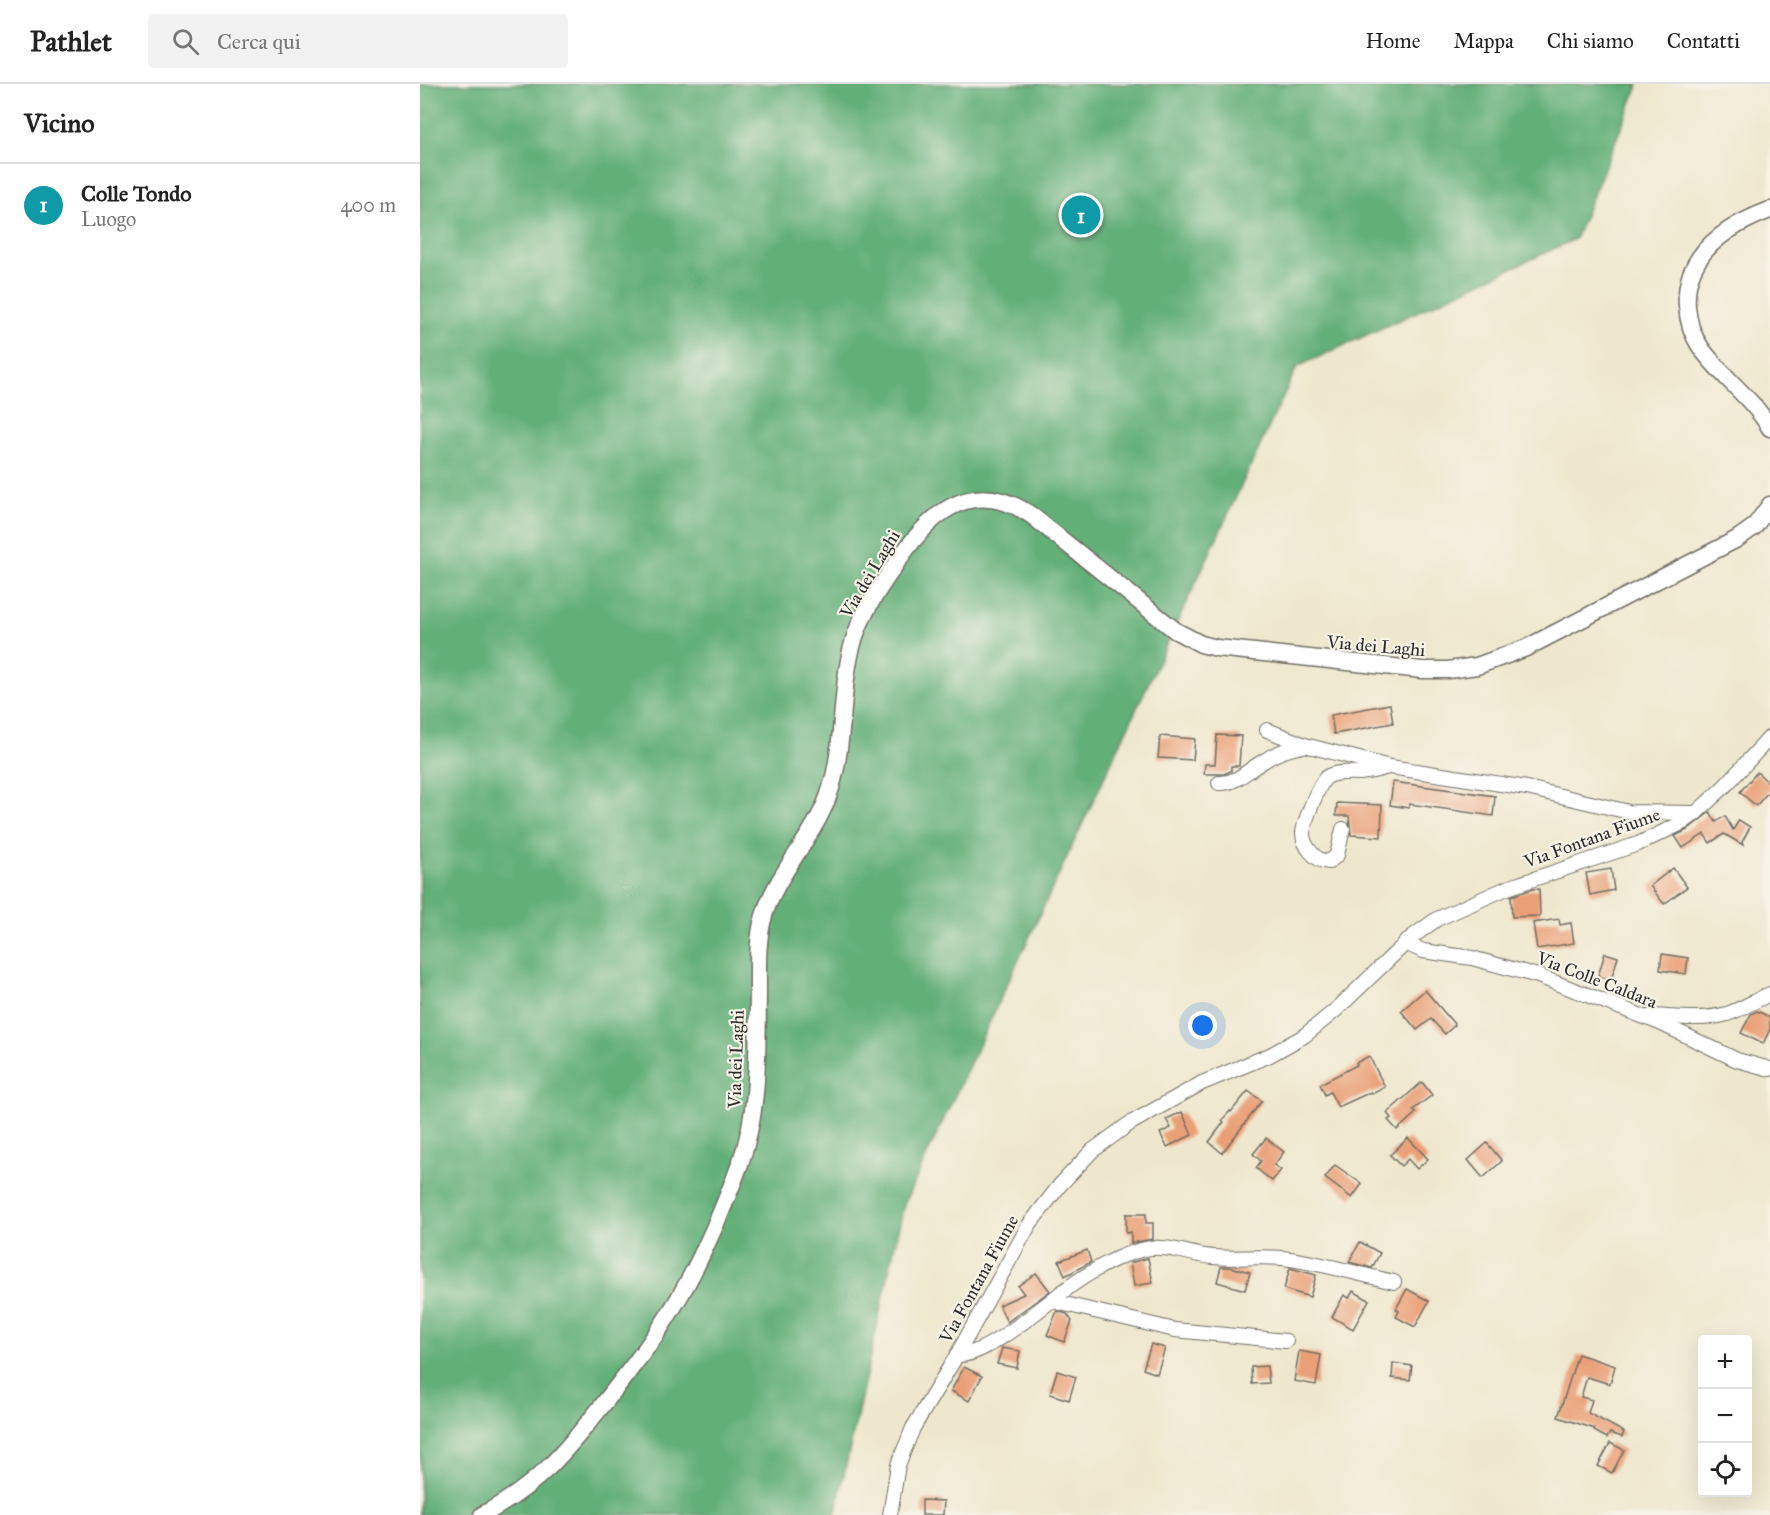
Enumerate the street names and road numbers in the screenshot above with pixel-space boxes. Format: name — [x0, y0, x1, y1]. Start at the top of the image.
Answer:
street label: Via dei Laghi — [835, 526, 906, 623]
street label: Via dei Laghi — [1325, 631, 1426, 662]
street label: Via Fontana Fiume — [1520, 803, 1663, 873]
street label: Via Colle Caldara — [1533, 947, 1661, 1013]
street label: Via dei Laghi — [723, 1009, 750, 1110]
street label: Via Fontana Fiume — [934, 1211, 1023, 1348]

